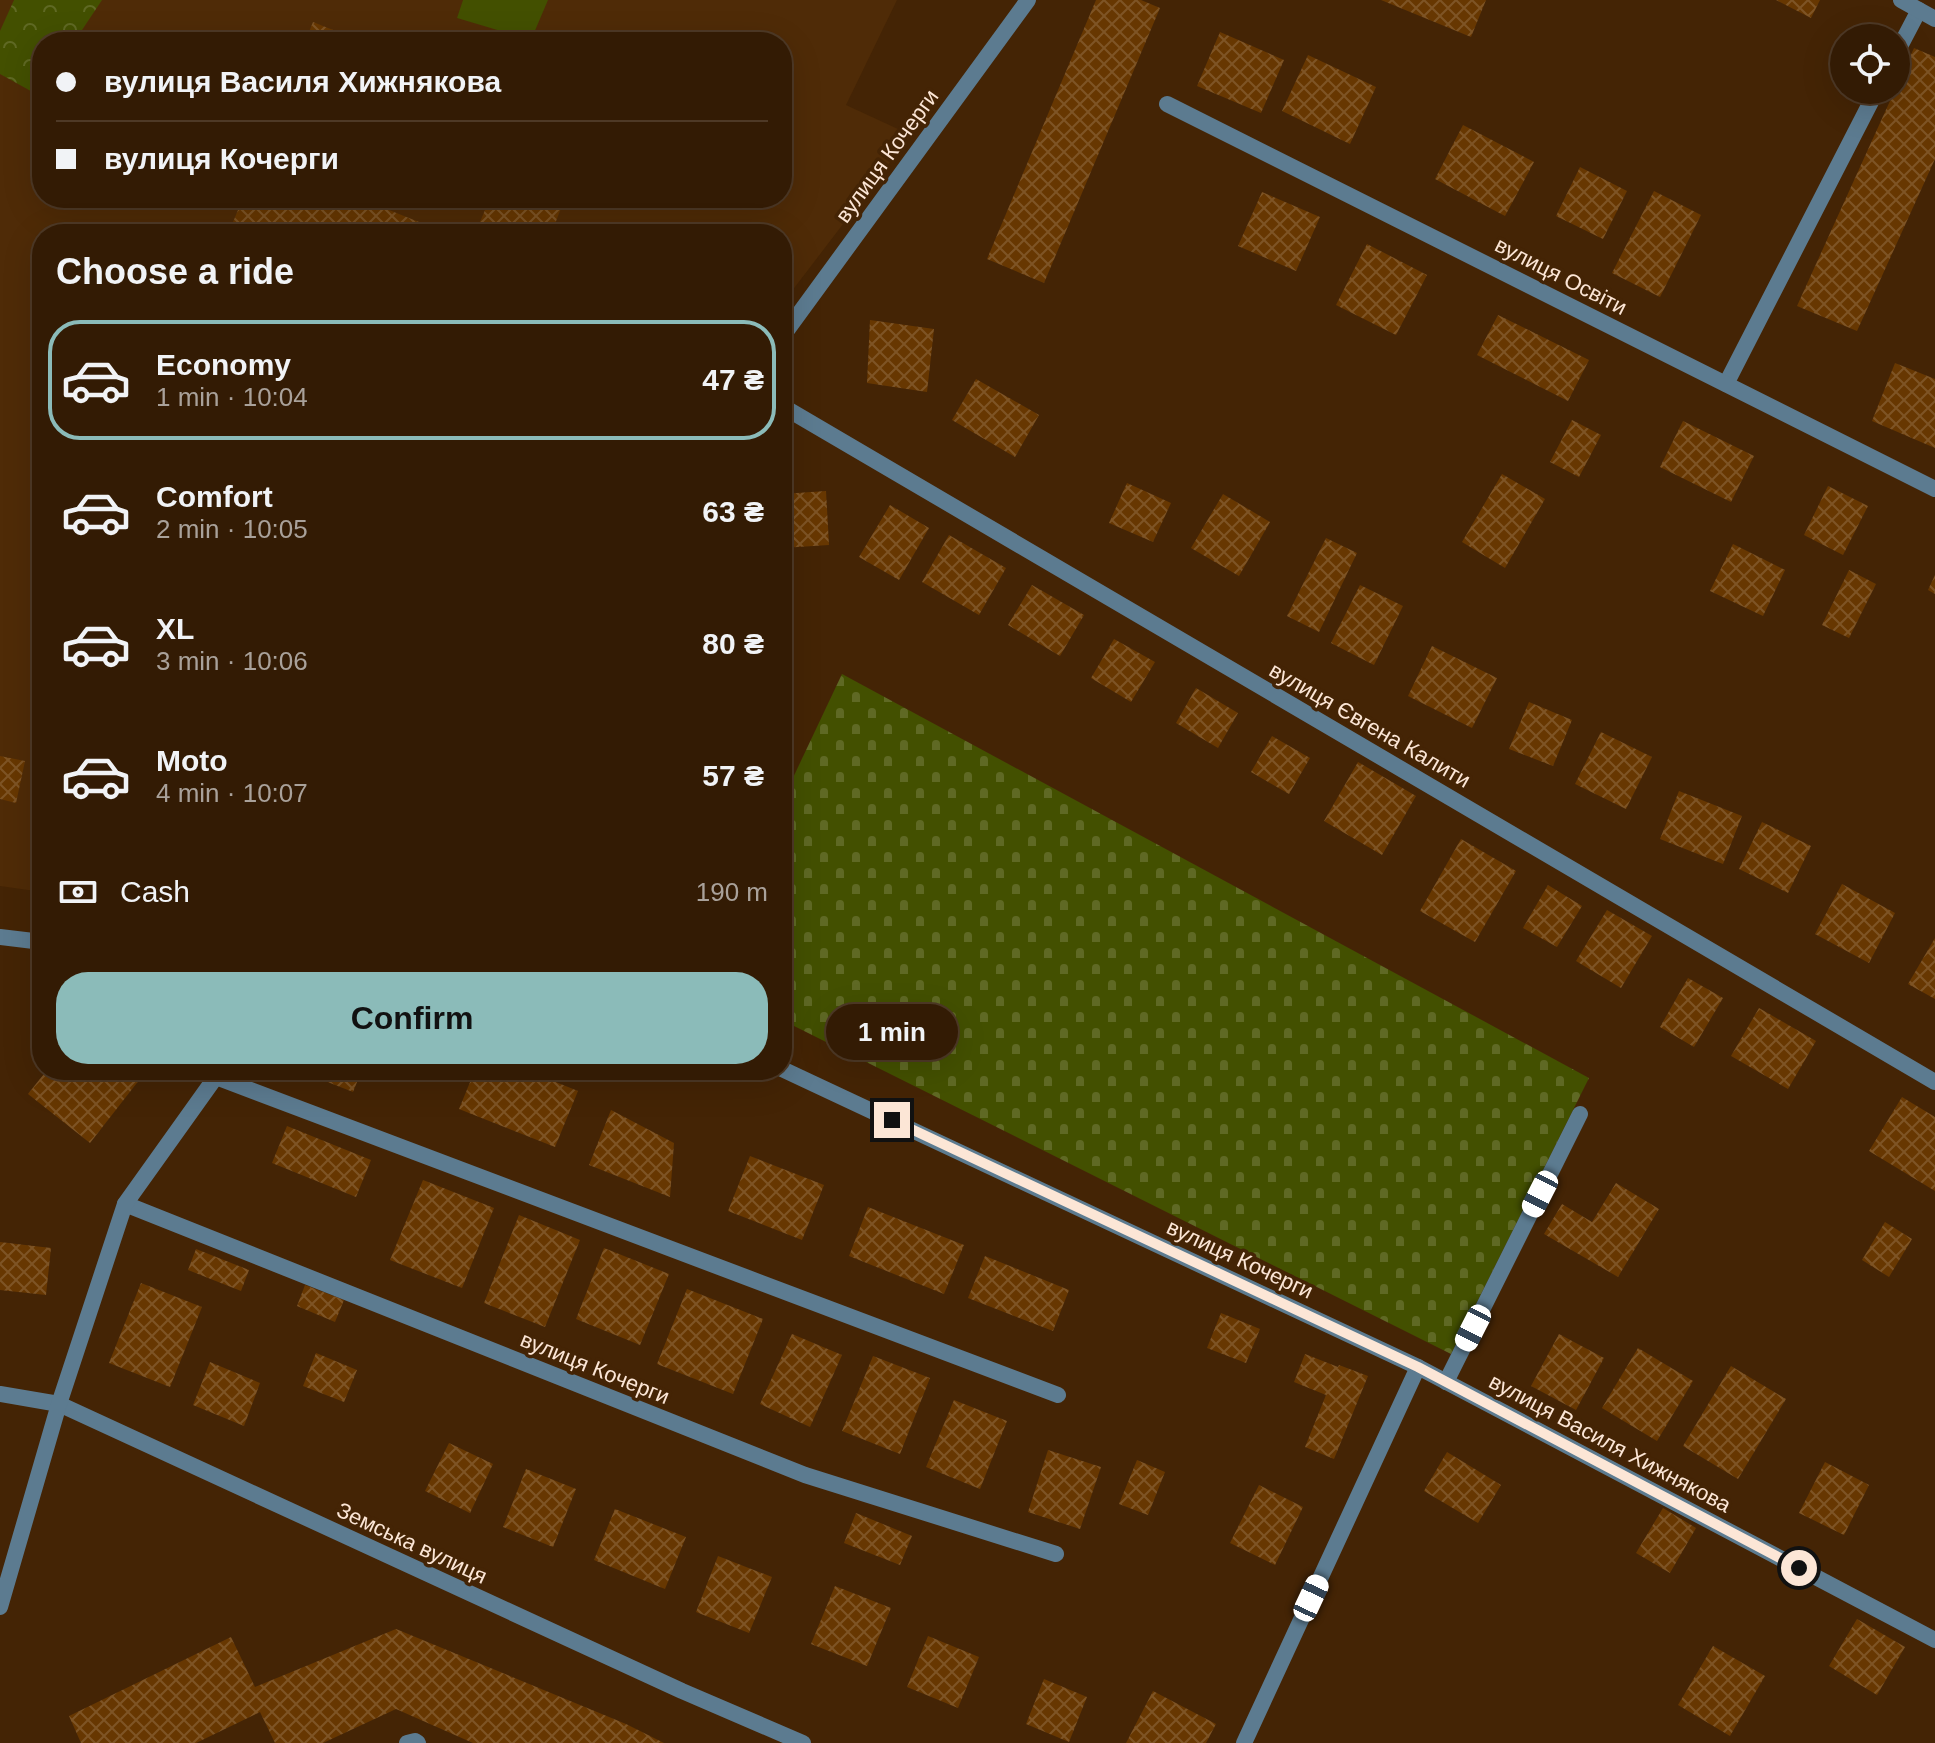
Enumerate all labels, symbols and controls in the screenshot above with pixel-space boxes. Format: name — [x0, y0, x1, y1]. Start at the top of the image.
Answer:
map controls — [1830, 24, 1910, 104]
button: locate — [1830, 24, 1910, 104]
text: вулиця Василя Хижнякова — [104, 65, 501, 98]
street label: вулиця Кочерги — [830, 85, 944, 227]
text: вулиця Кочерги — [104, 142, 339, 175]
street label: вулиця Освіти — [1491, 232, 1631, 320]
text: Choose a ride — [56, 251, 294, 292]
icon: car — [60, 344, 132, 416]
text: Economy — [156, 348, 291, 381]
text: 47 ₴ — [702, 363, 764, 396]
text: 1 min · 10:04 — [156, 382, 308, 412]
icon: car — [60, 476, 132, 548]
text: Comfort — [156, 480, 273, 513]
text: 63 ₴ — [702, 495, 764, 528]
text: 2 min · 10:05 — [156, 514, 308, 544]
icon: car — [60, 608, 132, 680]
text: XL — [156, 612, 194, 645]
text: 80 ₴ — [702, 627, 764, 660]
text: 3 min · 10:06 — [156, 646, 308, 676]
street label: вулиця Євгена Калити — [1265, 657, 1475, 793]
icon: car — [60, 740, 132, 812]
text: Moto — [156, 744, 228, 777]
text: 57 ₴ — [702, 759, 764, 792]
text: 4 min · 10:07 — [156, 778, 308, 808]
icon: cash — [56, 870, 100, 914]
text: Cash — [120, 875, 190, 908]
text: 190 m — [696, 877, 768, 907]
button: Confirm — [56, 972, 768, 1064]
callout: 1 min — [826, 1004, 958, 1060]
text: 1 min — [858, 1017, 926, 1047]
route end — [874, 1102, 910, 1138]
car — [1518, 1167, 1562, 1221]
street label: вулиця Кочерги — [1163, 1214, 1317, 1304]
car — [1451, 1301, 1495, 1355]
street label: вулиця Кочерги — [517, 1327, 673, 1409]
street label: вулиця Василя Хижнякова — [1485, 1369, 1736, 1518]
street label: Земська вулиця — [333, 1497, 491, 1589]
route start — [1781, 1550, 1817, 1586]
car — [1290, 1571, 1332, 1625]

